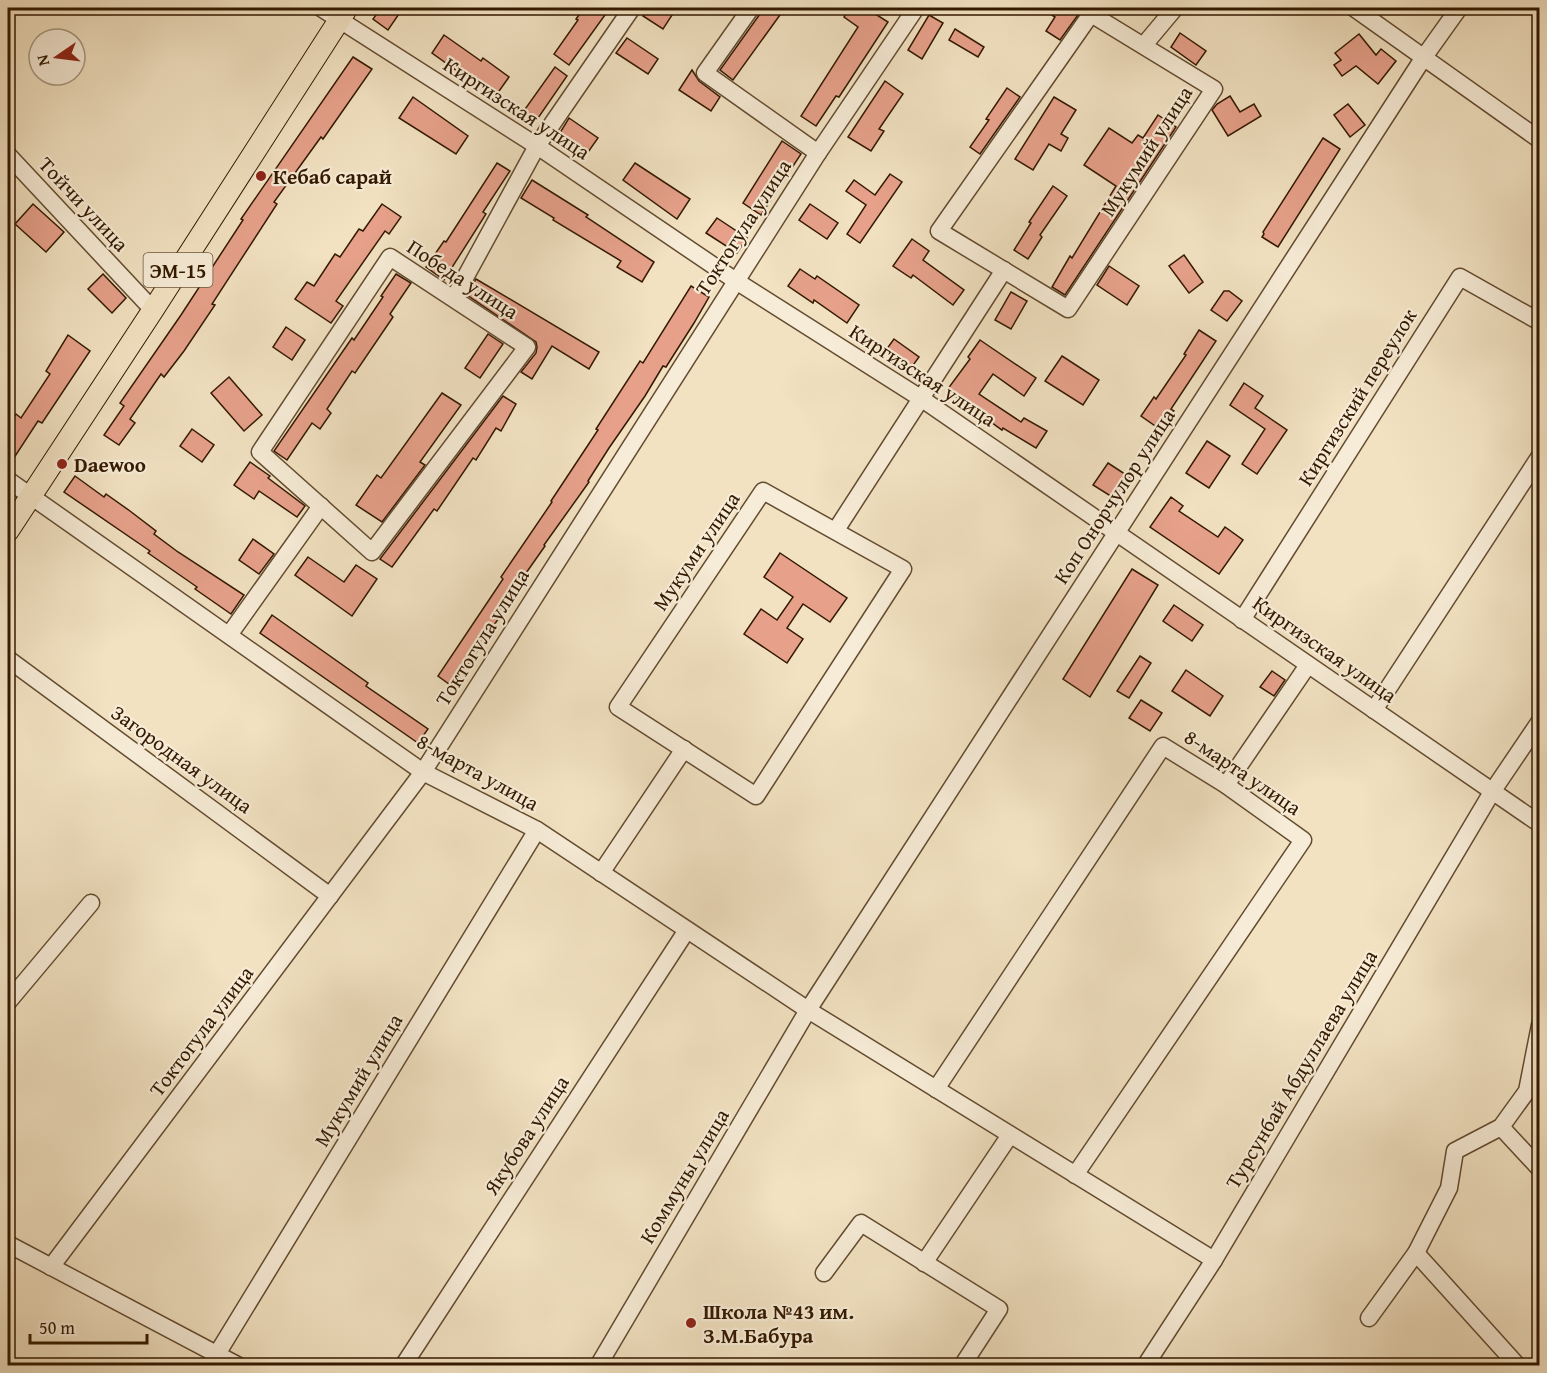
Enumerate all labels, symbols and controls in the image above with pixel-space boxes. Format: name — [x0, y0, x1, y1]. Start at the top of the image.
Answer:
north arrow — [27, 27, 87, 87]
street label: Киргизская улица — [438, 49, 596, 167]
text: N — [29, 52, 55, 69]
street label: Мукумий улица — [1092, 80, 1200, 222]
street label: Тойчи улица — [32, 150, 136, 258]
street label: Токтогула улица — [687, 153, 799, 301]
place label: Кебаб сарай — [273, 161, 392, 192]
marker: Кебаб сарай — [254, 169, 268, 183]
street label: Победа улица — [401, 231, 525, 327]
road number: ЭМ-15 — [144, 253, 213, 287]
street label: Киргизский переулок — [1290, 302, 1424, 492]
street label: Киргизская улица — [844, 316, 1002, 434]
street label: Коп Онорчулор улица — [1045, 402, 1183, 590]
place label: Daewoo — [74, 449, 146, 480]
marker: Daewoo — [55, 457, 69, 471]
street label: Мукуми улица — [645, 485, 747, 617]
street label: Токтогула улица — [427, 562, 537, 712]
street label: Киргизская улица — [1247, 588, 1403, 710]
street label: Загородная улица — [105, 697, 259, 821]
street label: 8-марта улица — [1178, 721, 1308, 823]
street label: 8-марта улица — [411, 726, 545, 818]
street label: Турсунбай Абдуллаева улица — [1217, 944, 1385, 1194]
street label: Токтогула улица — [141, 959, 261, 1103]
street label: Мукумий улица — [306, 1008, 410, 1152]
street label: Якубова улица — [475, 1069, 576, 1202]
street label: Коммуны улица — [631, 1103, 737, 1249]
place label: Школа №43 им. З.М.Бабура — [703, 1296, 854, 1351]
scale bar — [30, 1307, 147, 1345]
text: 50 m — [39, 1314, 75, 1341]
marker: Школа №43 им. З.М.Бабура — [684, 1316, 698, 1330]

